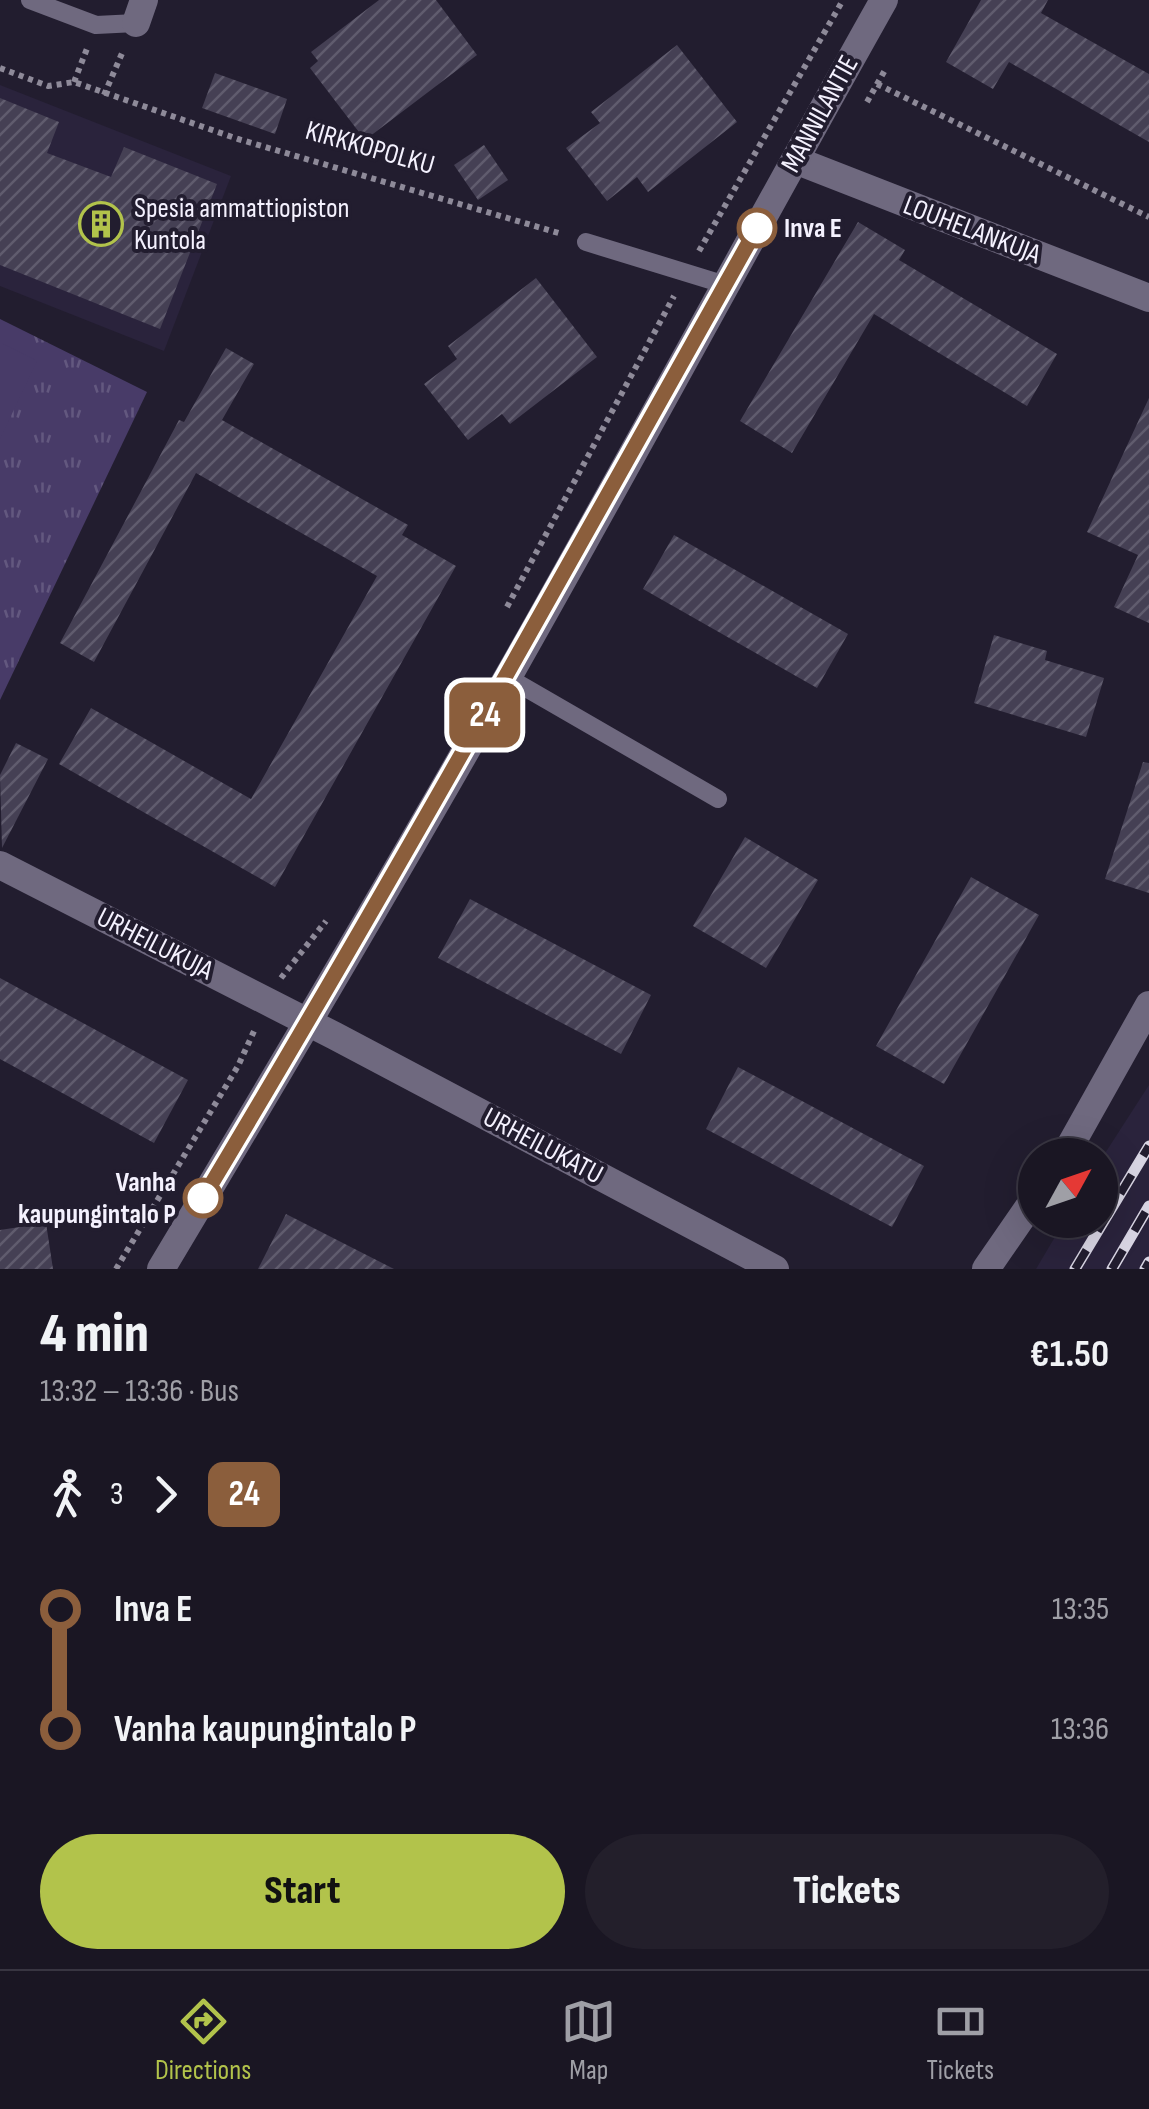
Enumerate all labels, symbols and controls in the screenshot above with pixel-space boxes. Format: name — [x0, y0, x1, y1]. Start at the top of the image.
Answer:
street label: MANNILANTIE — [774, 50, 866, 178]
street label: KIRKKOPOLKU — [302, 114, 438, 182]
street label: LOUHELANKUJA — [899, 189, 1046, 272]
place label: Spesia ammattiopiston Kuntola — [134, 192, 350, 257]
building icon: Spesia ammattiopiston Kuntola — [78, 201, 124, 247]
marker: Inva E — [738, 209, 776, 247]
place label: Inva E — [784, 212, 842, 245]
line badge: 24 — [440, 682, 530, 748]
text: 24 — [469, 694, 501, 737]
street label: URHEILUKUJA — [91, 901, 220, 988]
street label: URHEILUKATU — [477, 1101, 609, 1191]
north arrow — [1018, 1138, 1118, 1238]
map controls — [1018, 1138, 1118, 1238]
place label: Vanha kaupungintalo P — [18, 1166, 176, 1231]
marker: Vanha kaupungintalo P — [184, 1179, 222, 1217]
text: 4 min — [40, 1301, 149, 1368]
text: €1.50 — [1030, 1332, 1109, 1377]
text: 13:32 – 13:36 · Bus — [40, 1372, 239, 1411]
icon: walk — [40, 1467, 95, 1522]
icon: forward — [138, 1467, 193, 1522]
text: 24 — [228, 1473, 260, 1516]
text: 3 — [110, 1475, 123, 1514]
text: Inva E — [114, 1587, 193, 1632]
text: 13:35 — [1052, 1590, 1109, 1629]
text: Vanha kaupungintalo P — [114, 1707, 416, 1752]
text: 13:36 — [1051, 1710, 1109, 1749]
button: Start — [40, 1834, 565, 1949]
button: Tickets — [585, 1834, 1109, 1949]
tab: Directions — [155, 1994, 251, 2087]
tab: Map — [561, 1994, 616, 2087]
tab: Tickets — [926, 1994, 994, 2087]

